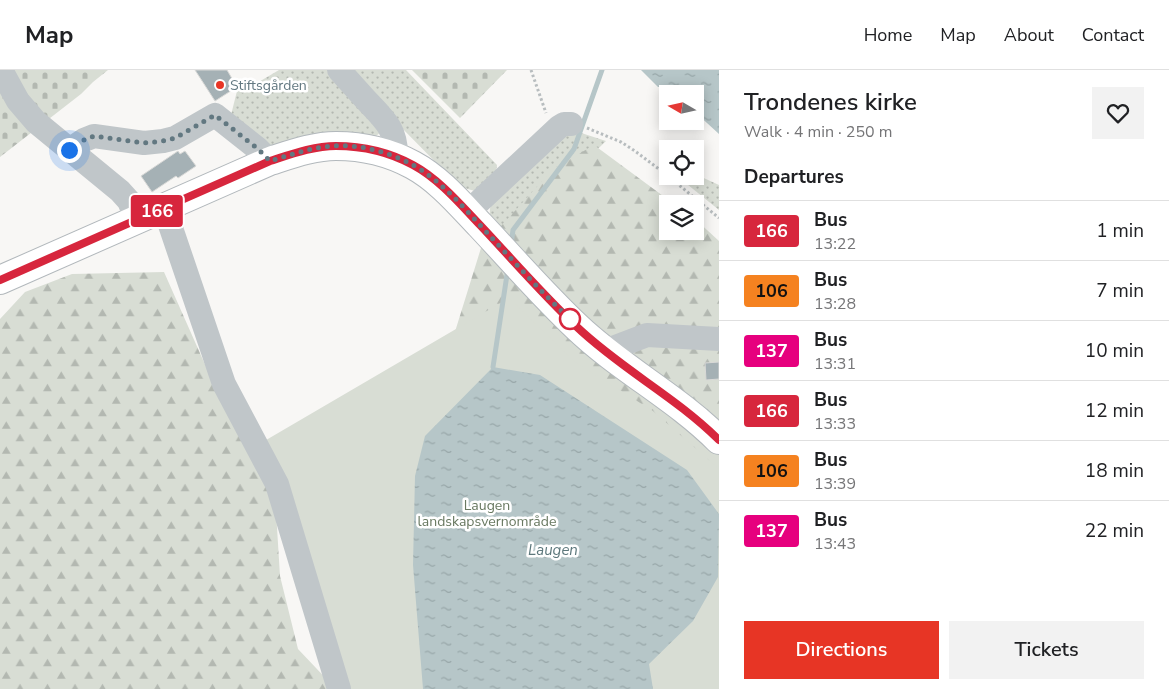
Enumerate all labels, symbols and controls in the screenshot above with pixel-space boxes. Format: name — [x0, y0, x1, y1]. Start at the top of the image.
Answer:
text: Map — [25, 19, 73, 51]
text: Home — [864, 23, 912, 47]
text: Map — [940, 23, 976, 47]
text: About — [1004, 23, 1054, 47]
text: Contact — [1082, 23, 1144, 47]
place label: Stiftsgården — [230, 76, 307, 95]
marker: Stiftsgården — [214, 79, 226, 91]
north arrow — [659, 85, 704, 130]
map controls — [659, 85, 704, 240]
text: Trondenes kirke — [744, 86, 917, 118]
button: heart — [1092, 87, 1144, 139]
text: Walk · 4 min · 250 m — [744, 121, 892, 143]
your location — [57, 138, 82, 163]
button: locate — [659, 140, 704, 185]
text: Departures — [744, 164, 844, 190]
line badge: 166 — [128, 195, 186, 227]
button: layers — [659, 195, 704, 240]
text: 166 — [141, 199, 173, 223]
text: Bus — [814, 207, 847, 233]
text: 1 min — [1096, 218, 1144, 244]
text: 166 — [755, 219, 788, 243]
text: 13:22 — [814, 233, 856, 255]
text: Bus — [814, 267, 847, 293]
text: 7 min — [1096, 278, 1144, 304]
text: 106 — [755, 279, 788, 303]
text: 13:28 — [814, 293, 856, 315]
unlabelled marker — [559, 308, 581, 330]
text: Bus — [814, 327, 847, 353]
text: 10 min — [1085, 338, 1144, 364]
text: 137 — [755, 339, 788, 363]
text: 13:31 — [814, 353, 856, 375]
text: Bus — [814, 387, 847, 413]
text: 12 min — [1085, 398, 1144, 424]
text: 166 — [755, 399, 788, 423]
text: 13:33 — [814, 413, 856, 435]
text: Bus — [814, 447, 847, 473]
text: 18 min — [1085, 458, 1144, 484]
text: 106 — [755, 459, 788, 483]
text: 13:39 — [814, 473, 856, 495]
park label: Laugen landskapsvernområde — [418, 496, 556, 531]
text: Bus — [814, 507, 847, 533]
text: 22 min — [1085, 518, 1144, 544]
text: 137 — [755, 519, 788, 543]
text: 13:43 — [814, 533, 856, 555]
water label: Laugen — [528, 540, 578, 560]
button: Directions — [744, 621, 939, 679]
button: Tickets — [949, 621, 1144, 679]

